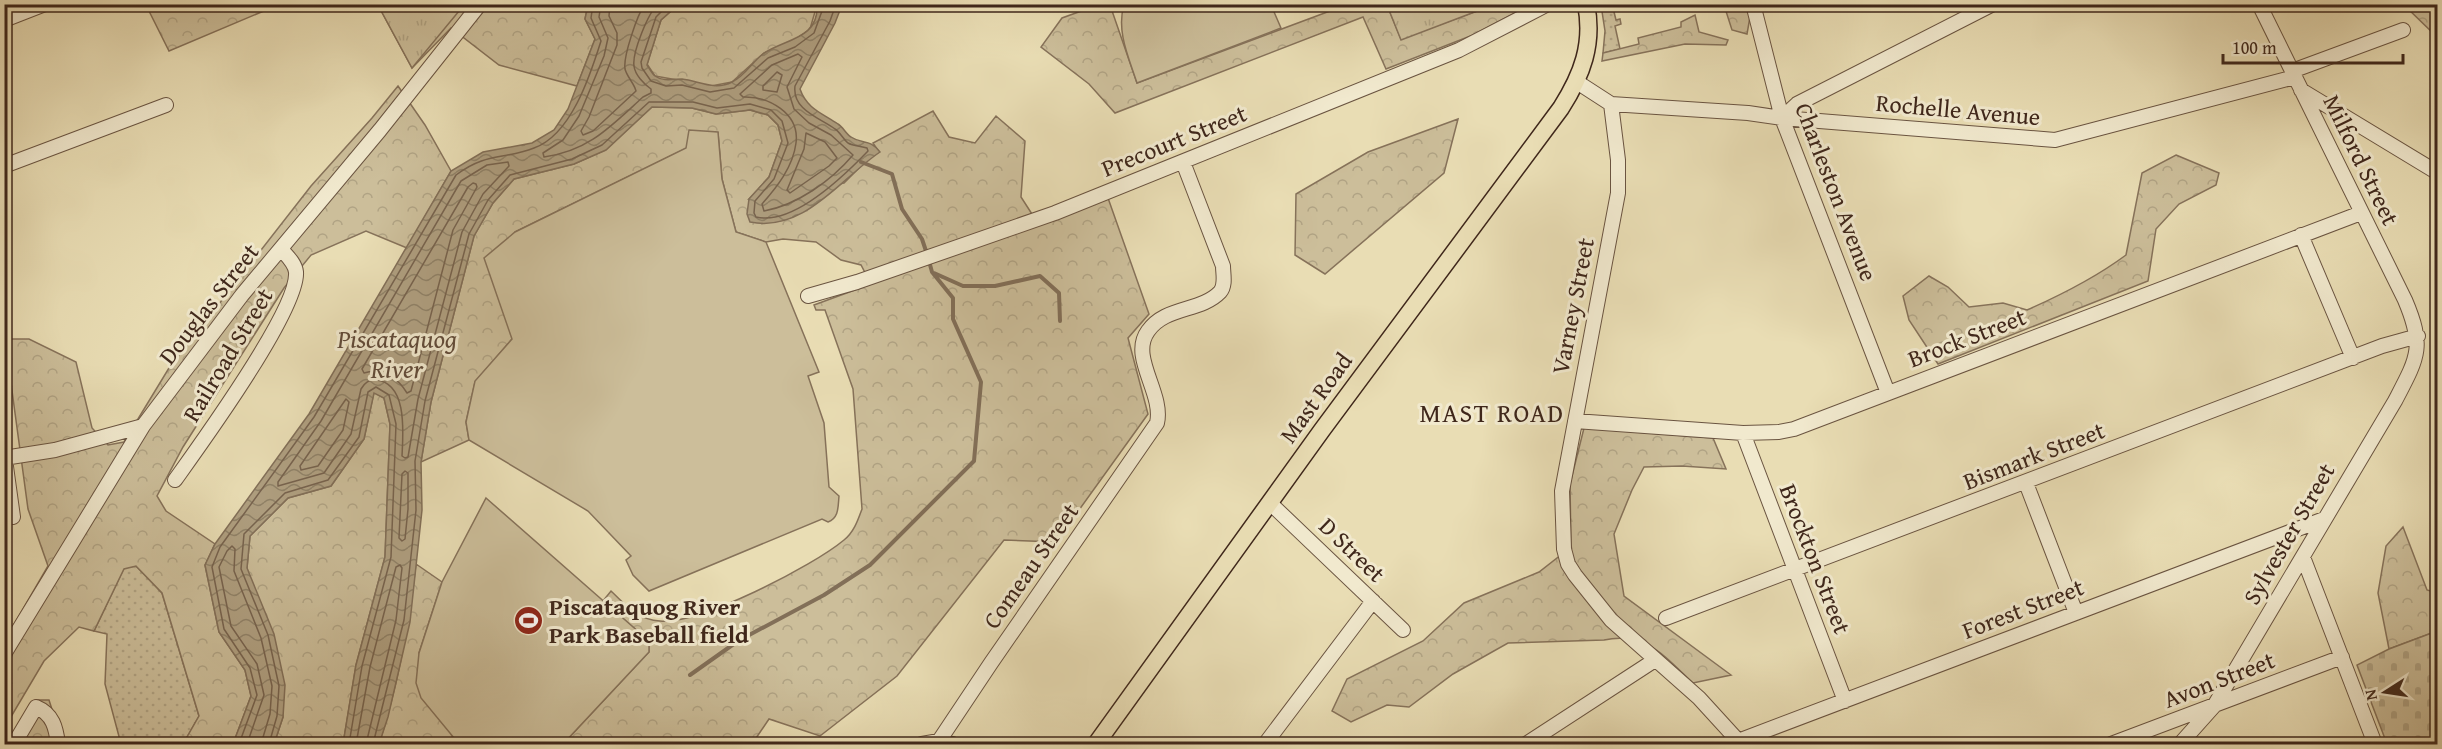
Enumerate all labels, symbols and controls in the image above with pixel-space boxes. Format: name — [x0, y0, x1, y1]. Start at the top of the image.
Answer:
scale bar — [2223, 27, 2403, 65]
text: 100 m — [2232, 34, 2277, 61]
street label: Rochelle Avenue — [1874, 85, 2042, 134]
street label: Milford Street — [2315, 88, 2408, 232]
street label: Precourt Street — [1096, 95, 1252, 186]
street label: Charleston Avenue — [1786, 98, 1887, 286]
street label: Varney Street — [1542, 234, 1603, 377]
street label: Douglas Street — [150, 235, 267, 372]
street label: Railroad Street — [174, 281, 282, 428]
street label: Brock Street — [1903, 299, 2031, 376]
water label: Piscataquog River — [336, 319, 457, 388]
street label: Mast Road — [1271, 345, 1361, 450]
district label: MAST ROAD — [1419, 393, 1565, 432]
street label: Bismark Street — [1958, 412, 2110, 499]
street label: Sylvester Street — [2234, 456, 2344, 611]
street label: Brockton Street — [1771, 479, 1860, 639]
street label: Comeau Street — [974, 495, 1087, 636]
street label: D Street — [1311, 509, 1394, 591]
street label: Forest Street — [1957, 569, 2089, 648]
place label: Piscataquog River Park Baseball field — [549, 589, 749, 652]
sports icon: Piscataquog River Park Baseball field — [512, 605, 544, 637]
street label: Avon Street — [2158, 642, 2280, 717]
north arrow — [2355, 662, 2415, 722]
text: N — [2357, 687, 2383, 703]

